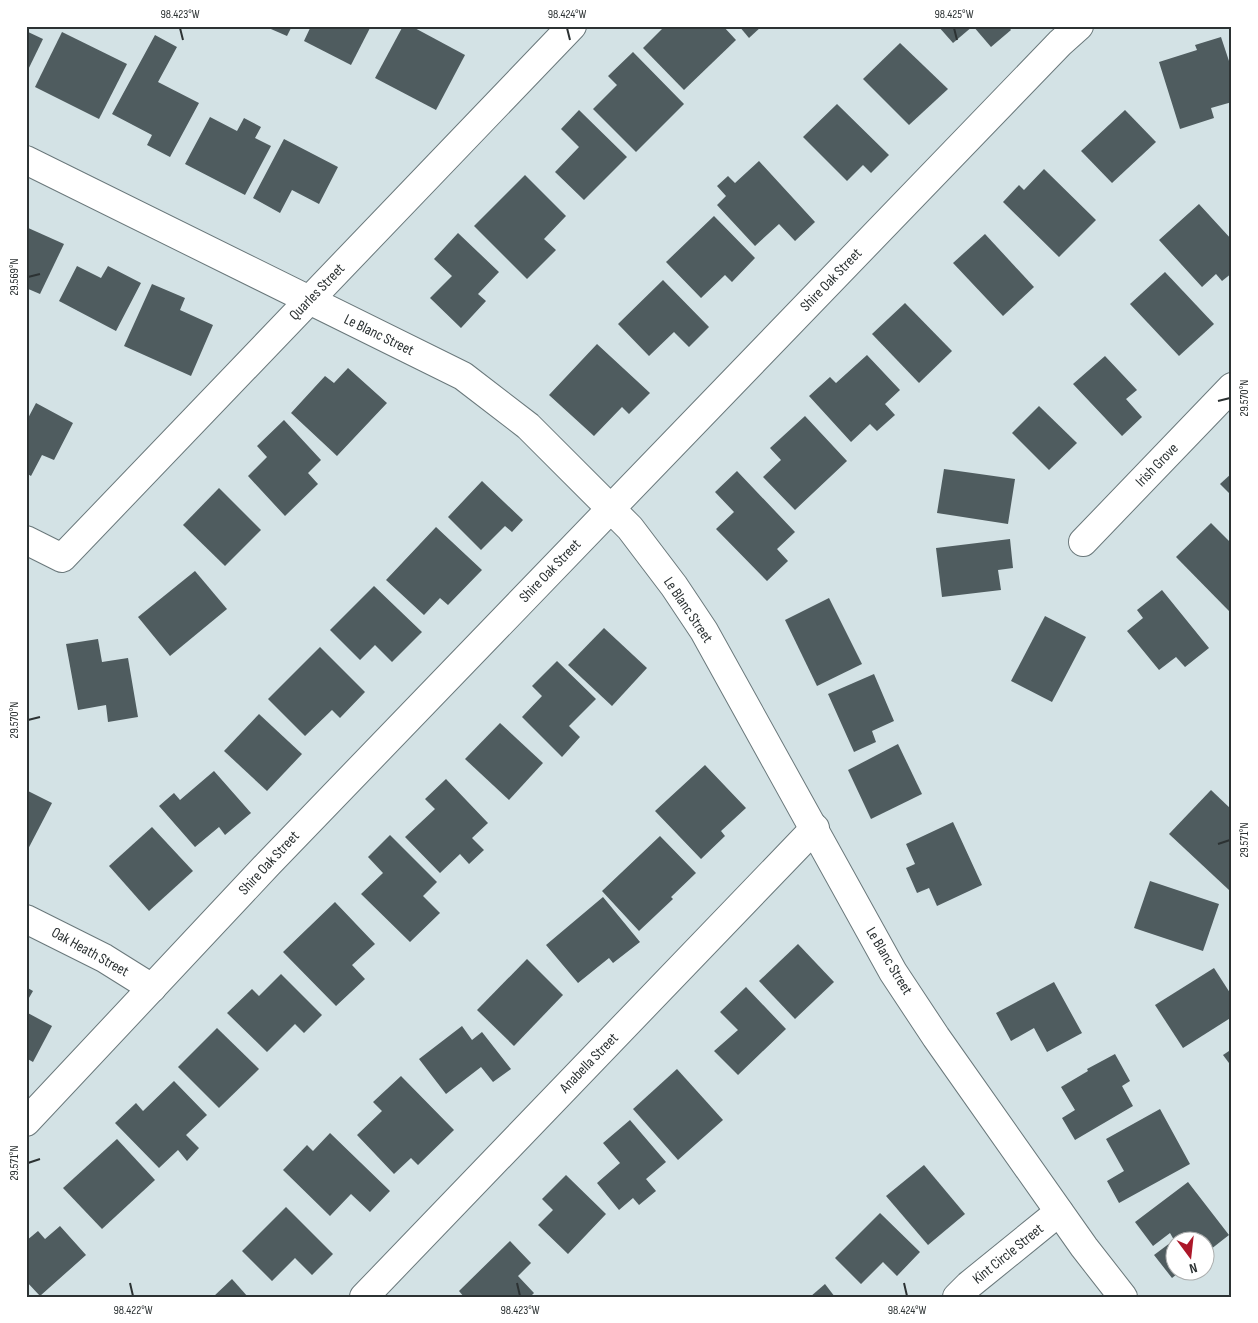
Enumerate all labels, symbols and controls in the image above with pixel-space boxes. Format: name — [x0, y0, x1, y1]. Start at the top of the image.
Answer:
text: 98.423°W — [160, 7, 200, 22]
text: 98.424°W — [548, 7, 587, 22]
text: 98.425°W — [935, 7, 974, 22]
street label: Shire Oak Street — [796, 244, 866, 316]
text: 29.569°N — [7, 258, 22, 296]
street label: Quarles Street — [285, 259, 349, 324]
street label: Le Blanc Street — [341, 310, 417, 360]
text: 29.570°N — [1237, 380, 1252, 416]
street label: Irish Grove — [1132, 439, 1182, 491]
street label: Shire Oak Street — [515, 535, 585, 607]
street label: Le Blanc Street — [659, 573, 717, 647]
text: 29.570°N — [7, 702, 22, 738]
text: 29.571°N — [1237, 822, 1252, 858]
street label: Shire Oak Street — [234, 827, 304, 899]
street label: Oak Heath Street — [48, 923, 132, 981]
street label: Le Blanc Street — [861, 924, 917, 999]
street label: Anabella Street — [555, 1029, 623, 1098]
text: 29.571°N — [7, 1145, 22, 1181]
street label: Kint Circle Street — [969, 1219, 1048, 1288]
north arrow — [1166, 1230, 1216, 1280]
text: N — [1187, 1259, 1199, 1277]
text: 98.422°W — [113, 1303, 153, 1318]
text: 98.423°W — [500, 1303, 540, 1318]
text: 98.424°W — [888, 1303, 927, 1318]

